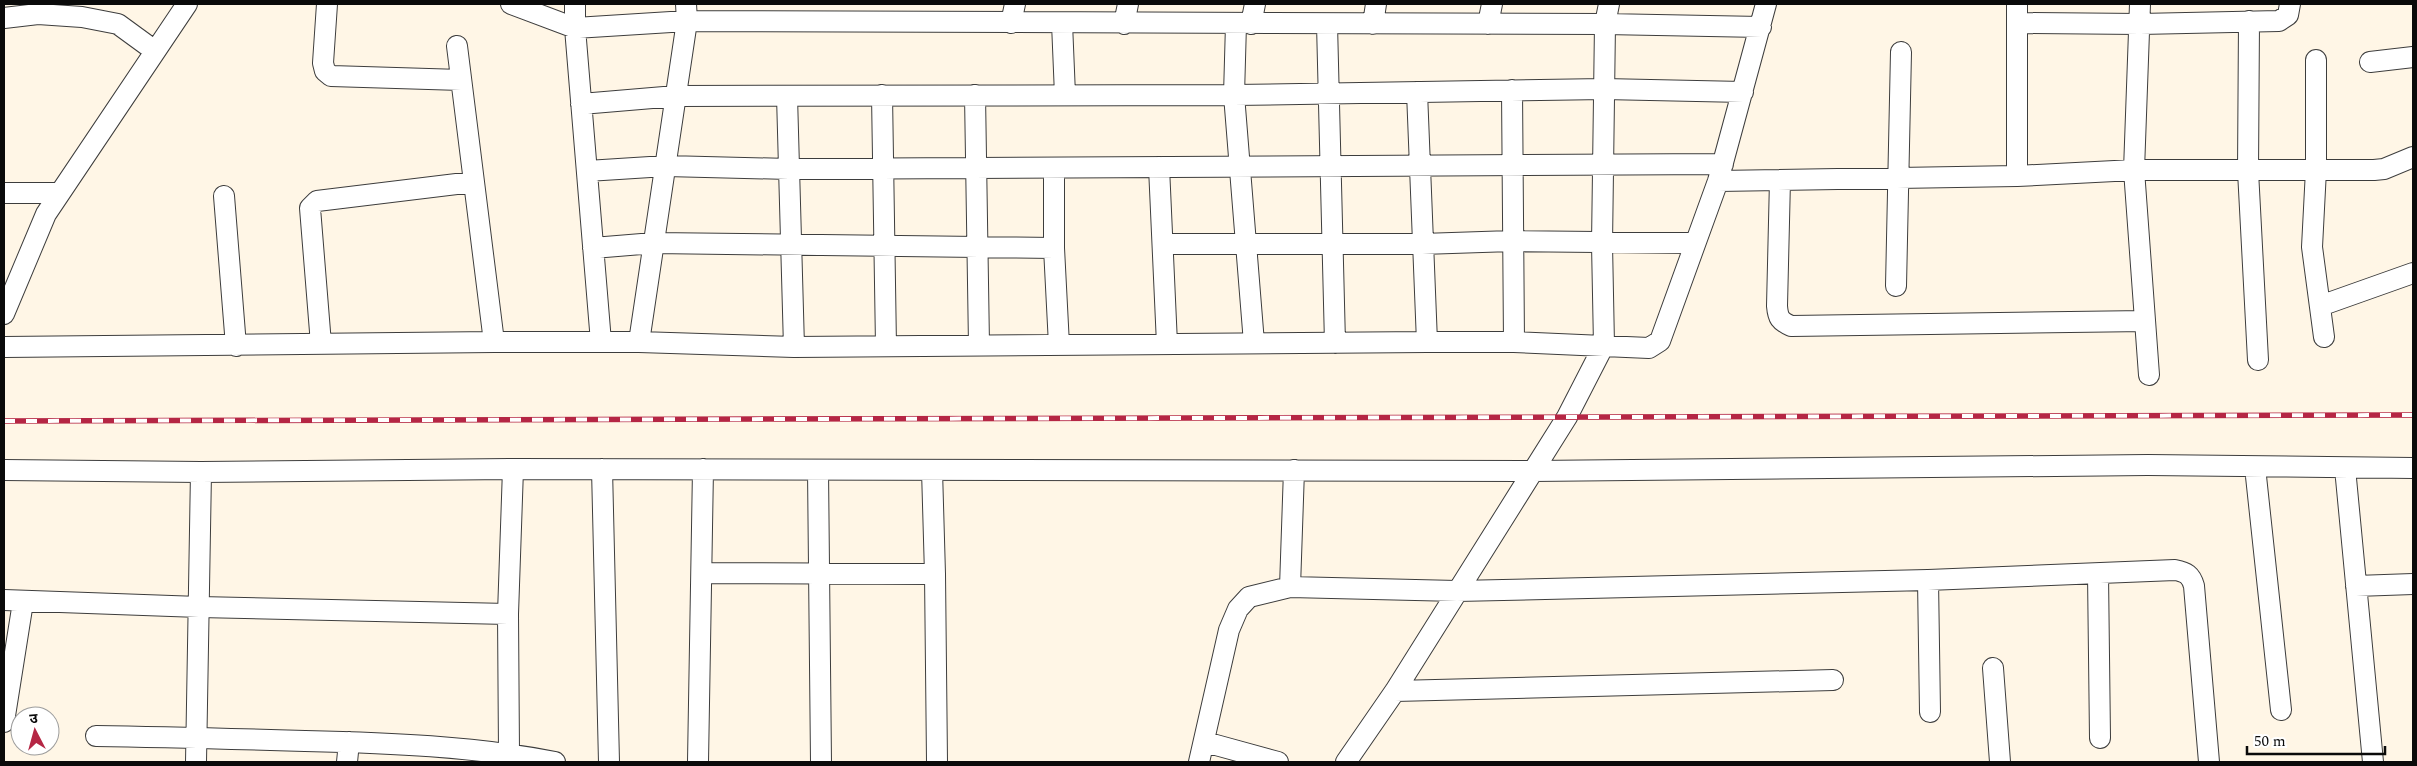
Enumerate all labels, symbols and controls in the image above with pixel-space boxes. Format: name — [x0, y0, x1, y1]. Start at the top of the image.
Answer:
north arrow — [10, 706, 60, 756]
text: उ — [29, 708, 40, 729]
scale bar — [2247, 724, 2384, 756]
text: 50 m — [2254, 730, 2286, 753]

